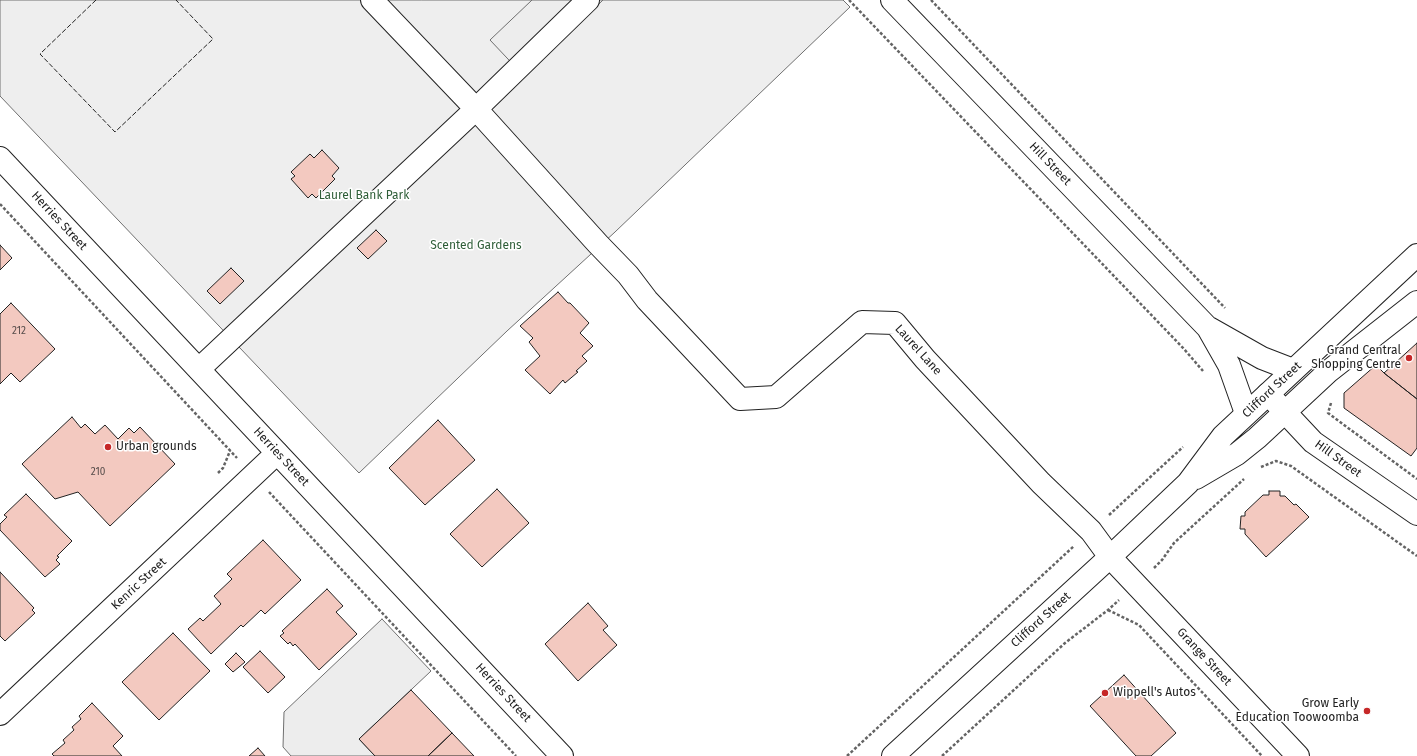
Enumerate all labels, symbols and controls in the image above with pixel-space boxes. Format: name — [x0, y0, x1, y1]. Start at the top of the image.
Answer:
street label: Hill Street — [1026, 139, 1074, 189]
street label: Herries Street — [28, 189, 90, 253]
park label: Laurel Bank Park — [319, 189, 409, 203]
park label: Scented Gardens — [430, 239, 522, 253]
street label: Laurel Lane — [892, 322, 944, 378]
house number: 212 — [12, 325, 26, 337]
place label: Grand Central Shopping Centre — [1311, 344, 1401, 372]
marker: Grand Central Shopping Centre — [1404, 353, 1414, 363]
street label: Clifford Street — [1239, 359, 1305, 421]
street label: Herries Street — [250, 425, 312, 489]
street label: Hill Street — [1312, 437, 1364, 481]
place label: Urban grounds — [116, 440, 197, 454]
marker: Urban grounds — [103, 442, 113, 452]
house number: 210 — [91, 466, 105, 478]
street label: Kenric Street — [109, 555, 169, 613]
street label: Clifford Street — [1008, 589, 1074, 651]
street label: Grange Street — [1174, 625, 1234, 689]
street label: Herries Street — [472, 661, 534, 725]
place label: Wippell's Autos — [1113, 686, 1196, 700]
marker: Wippell's Autos — [1100, 688, 1110, 698]
place label: Grow Early Education Toowoomba — [1236, 697, 1359, 725]
marker: Grow Early Education Toowoomba — [1362, 706, 1372, 716]

